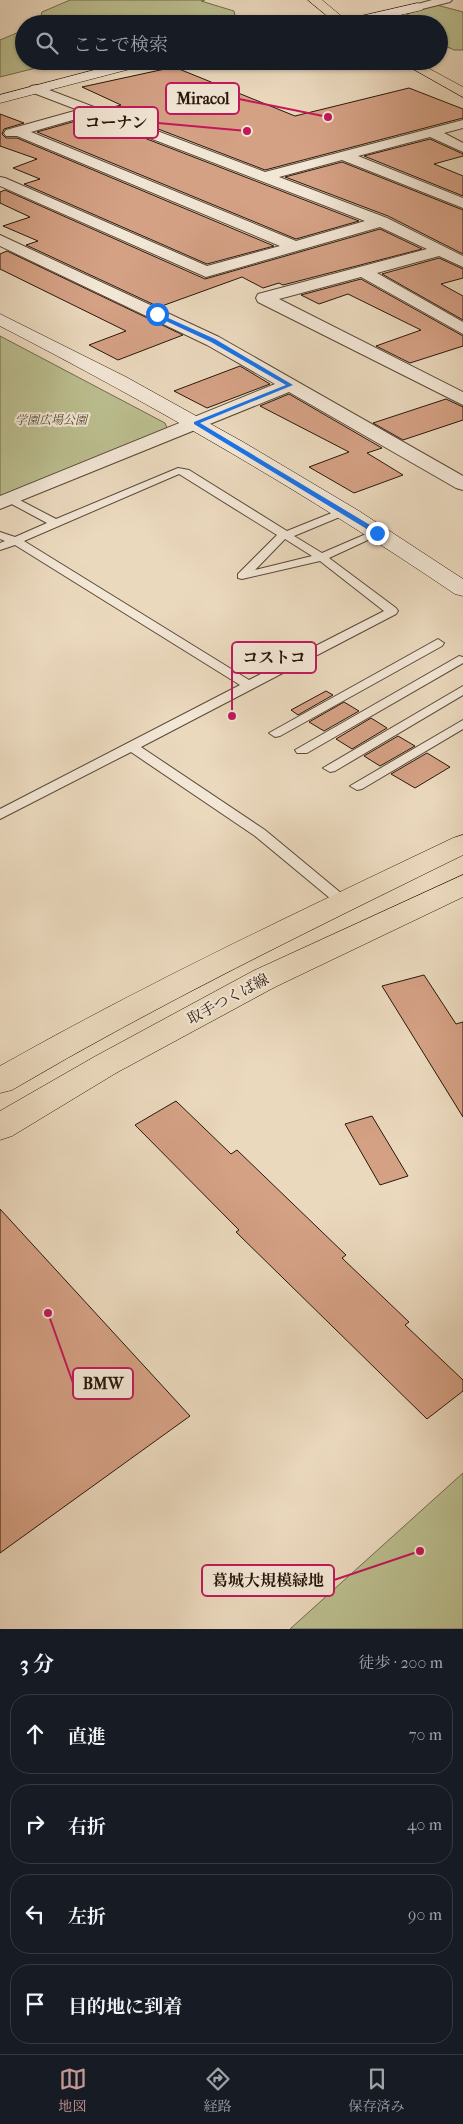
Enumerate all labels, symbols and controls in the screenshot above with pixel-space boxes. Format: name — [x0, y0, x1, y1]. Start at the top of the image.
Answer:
search box — [15, 15, 448, 70]
icon: search — [33, 29, 61, 57]
text: ここで検索 — [73, 34, 168, 56]
callout: Miracol — [166, 83, 239, 114]
text: Miracol — [175, 89, 230, 108]
callout: コーナン — [74, 107, 158, 138]
text: コーナン — [84, 113, 148, 132]
route start — [146, 303, 169, 326]
park label: 学園広場公園 — [15, 413, 89, 427]
route end — [366, 522, 389, 545]
callout: コストコ — [232, 642, 316, 673]
text: コストコ — [242, 648, 306, 667]
street label: 取手つくば線 — [184, 970, 272, 1028]
callout: BMW — [73, 1368, 133, 1399]
text: BMW — [83, 1374, 125, 1393]
callout: 葛城大規模緑地 — [202, 1565, 334, 1596]
text: 葛城大規模緑地 — [212, 1571, 324, 1590]
text: 3 分 — [20, 1652, 54, 1676]
text: 徒歩 · 200 m — [358, 1653, 443, 1672]
icon: ahead — [21, 1720, 49, 1748]
text: 70 m — [409, 1725, 442, 1744]
text: 直進 — [68, 1726, 106, 1748]
icon: right — [21, 1810, 49, 1838]
text: 40 m — [407, 1815, 442, 1834]
text: 右折 — [68, 1816, 106, 1838]
icon: left — [21, 1900, 49, 1928]
text: 90 m — [408, 1905, 442, 1924]
text: 左折 — [68, 1906, 106, 1928]
icon: arrive — [21, 1990, 49, 2018]
text: 目的地に到着 — [68, 1996, 182, 2018]
tab: 地図 — [59, 2065, 87, 2115]
tab: 経路 — [204, 2065, 232, 2115]
tab: 保存済み — [349, 2065, 405, 2115]

